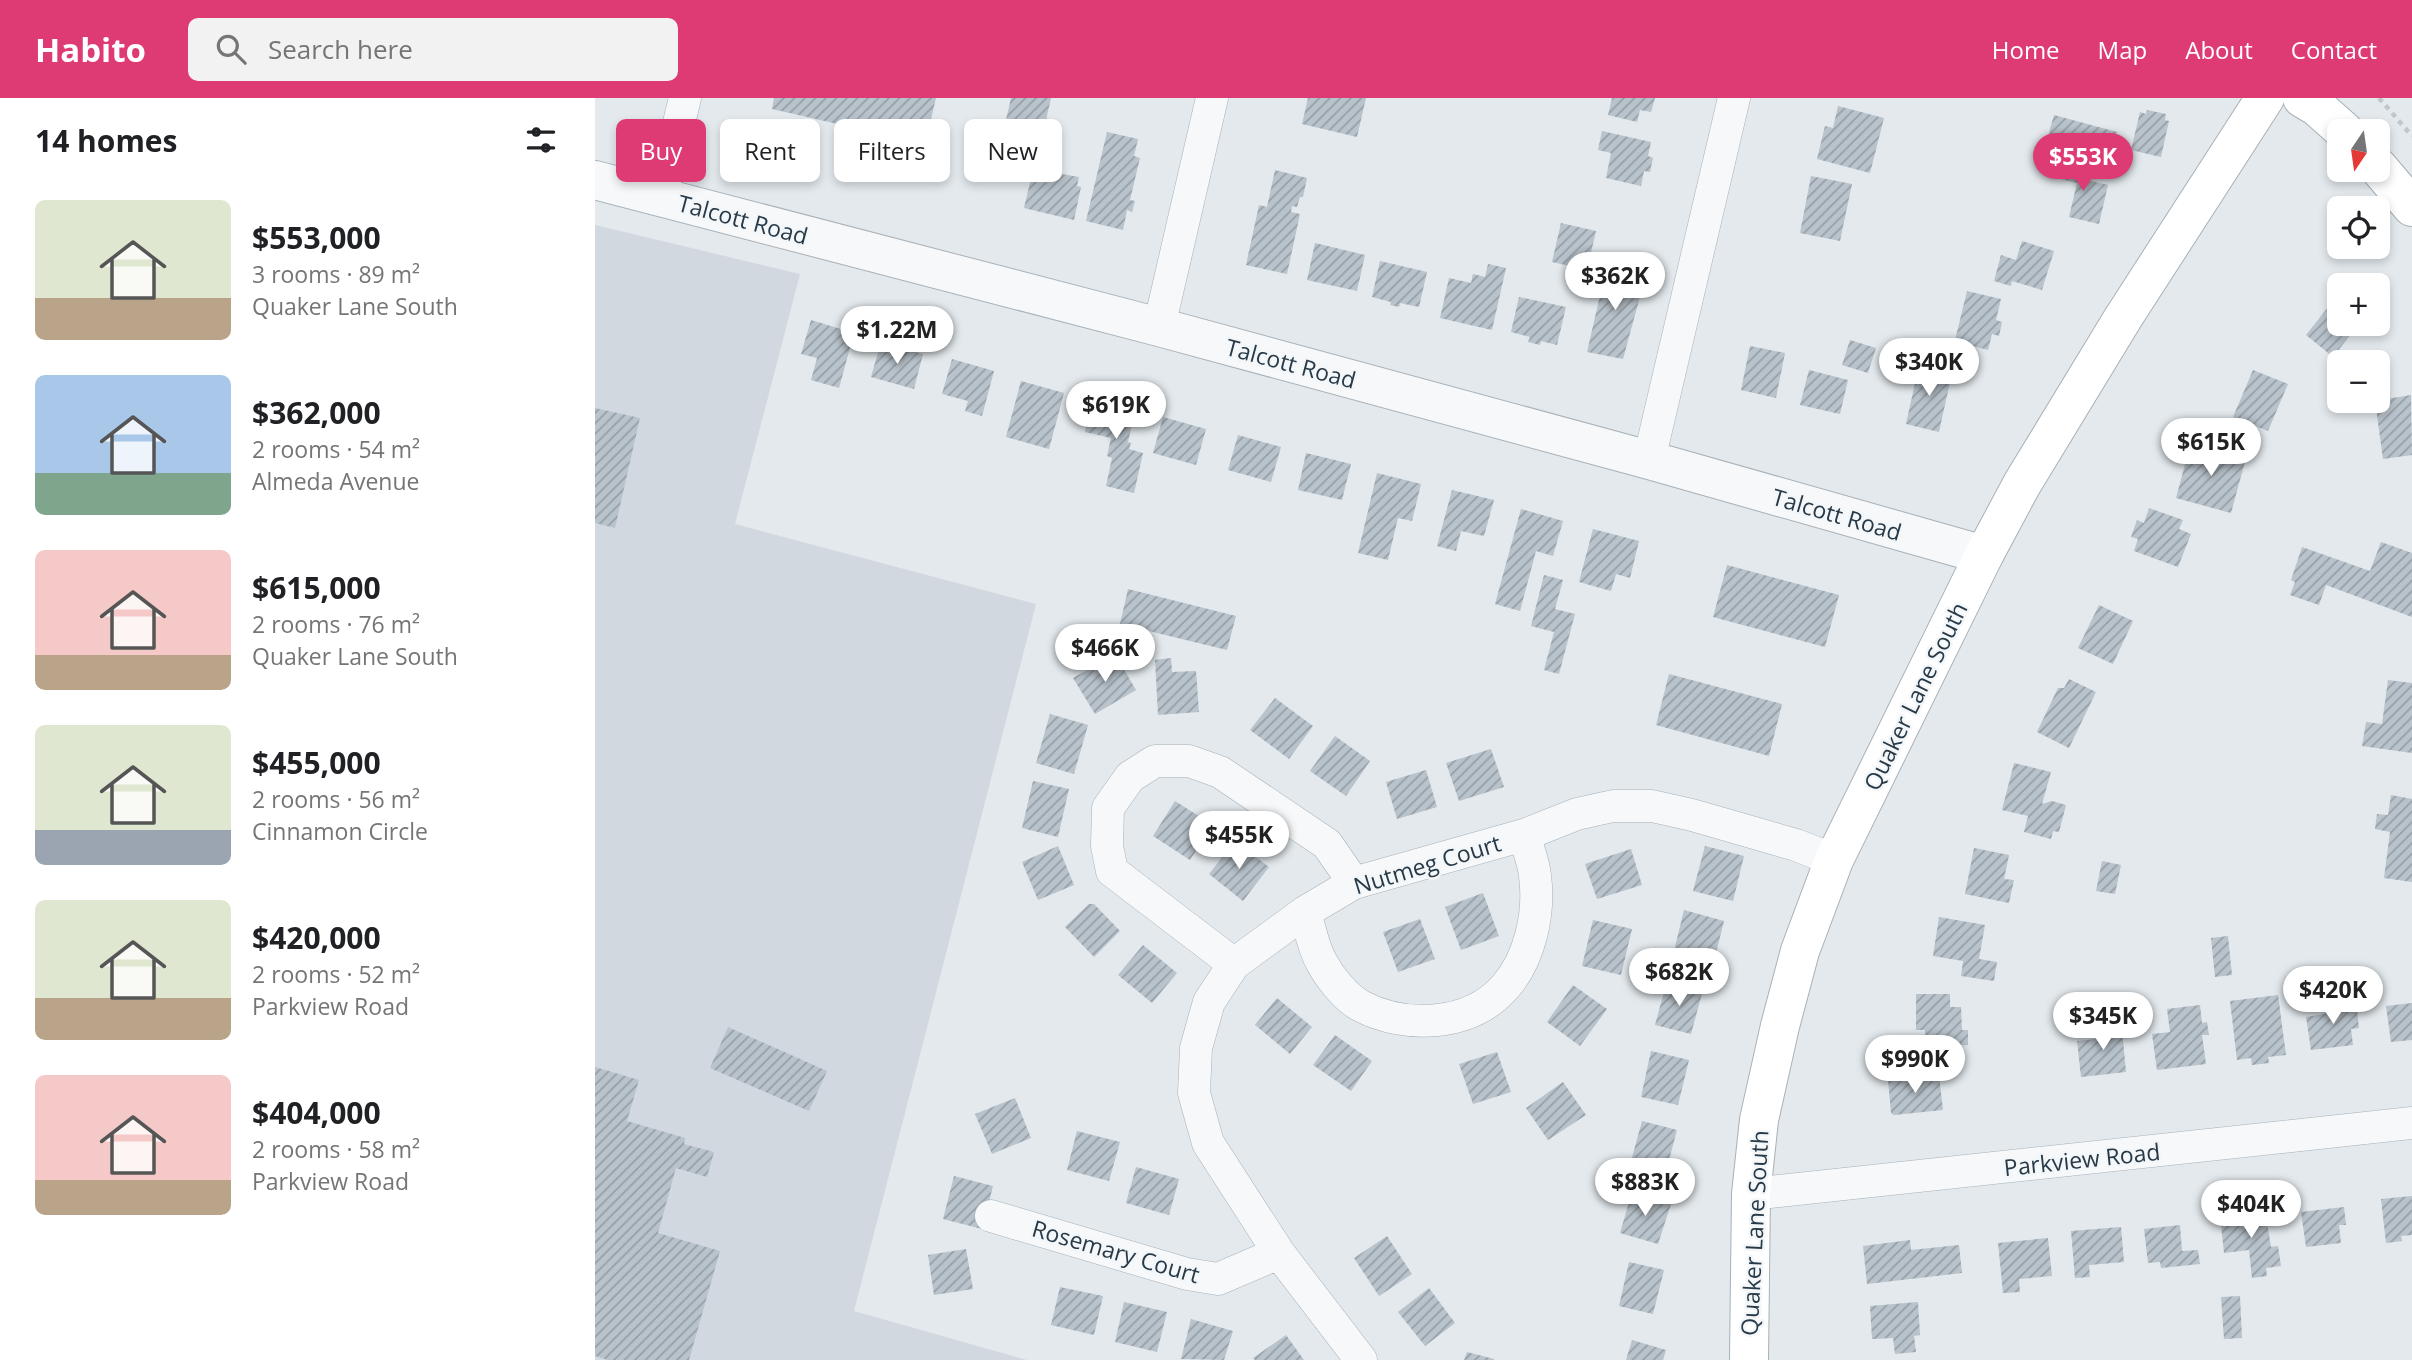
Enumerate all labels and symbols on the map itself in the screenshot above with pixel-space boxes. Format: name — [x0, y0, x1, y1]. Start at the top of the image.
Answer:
north arrow — [2327, 119, 2391, 182]
pin: $553K — [2034, 134, 2132, 193]
street label: Talcott Road — [674, 186, 812, 252]
pin: $362K — [1566, 252, 1664, 312]
pin: $1.22M — [840, 306, 954, 366]
street label: Talcott Road — [1222, 330, 1360, 396]
pin: $340K — [1880, 338, 1978, 398]
pin: $619K — [1067, 382, 1165, 441]
pin: $615K — [2162, 418, 2260, 478]
street label: Talcott Road — [1768, 480, 1906, 548]
street label: Quaker Lane South — [1856, 597, 1974, 795]
pin: $466K — [1056, 624, 1154, 684]
pin: $455K — [1190, 812, 1288, 871]
street label: Nutmeg Court — [1349, 826, 1505, 902]
pin: $682K — [1630, 948, 1728, 1008]
pin: $420K — [2284, 967, 2382, 1026]
pin: $345K — [2054, 992, 2152, 1052]
pin: $990K — [1866, 1035, 1964, 1095]
street label: Quaker Lane South — [1733, 1129, 1775, 1337]
street label: Parkview Road — [2002, 1135, 2162, 1183]
pin: $883K — [1596, 1158, 1694, 1218]
pin: $404K — [2202, 1180, 2300, 1240]
street label: Rosemary Court — [1028, 1212, 1204, 1290]

